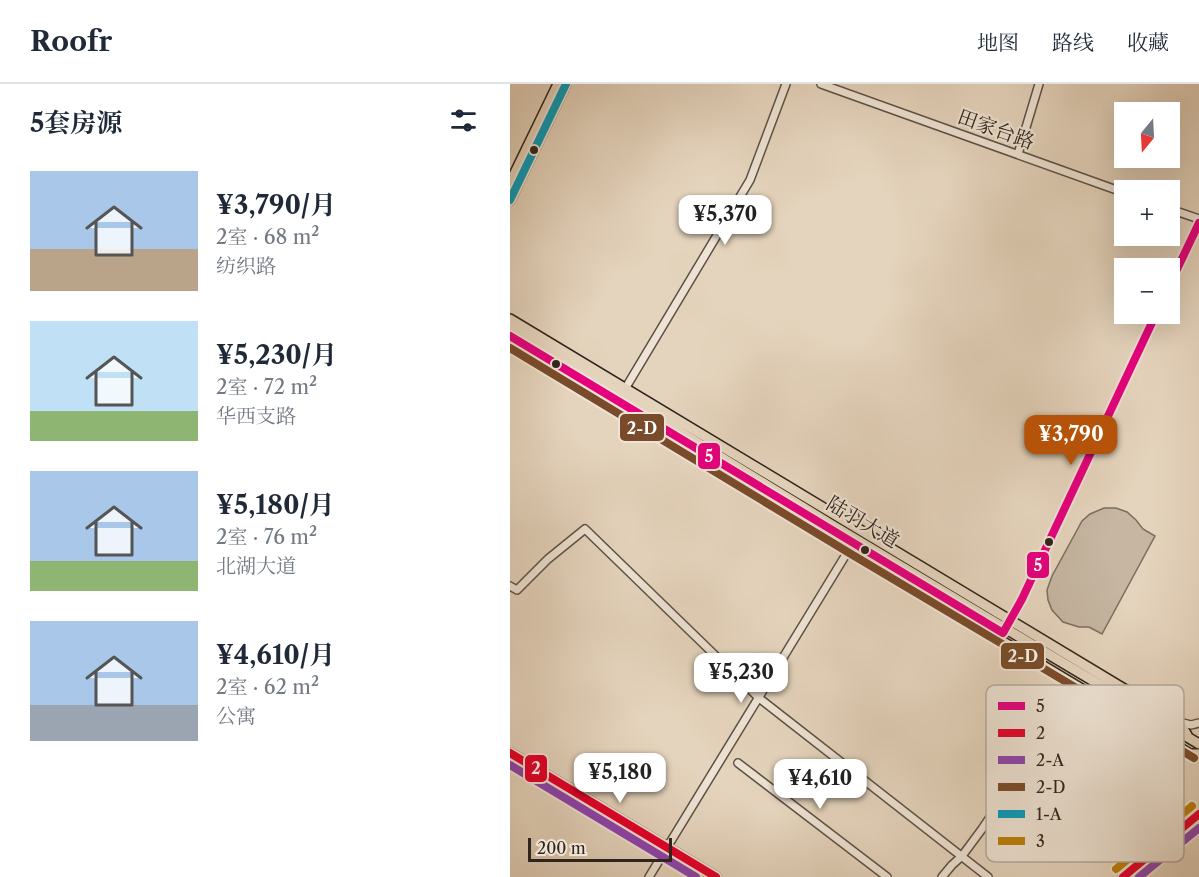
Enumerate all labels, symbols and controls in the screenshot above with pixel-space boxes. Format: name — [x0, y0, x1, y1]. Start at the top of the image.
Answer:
text: Roofr — [30, 24, 112, 58]
text: 地图 — [977, 30, 1019, 55]
text: 路线 — [1052, 30, 1094, 55]
text: 收藏 — [1127, 30, 1169, 55]
north arrow — [1114, 102, 1180, 168]
map controls — [1114, 102, 1180, 324]
icon: filters — [447, 104, 480, 137]
street label: 田家台路 — [954, 104, 1038, 154]
text: 5套房源 — [30, 107, 122, 139]
unlabelled marker — [528, 144, 540, 156]
button: + — [1114, 180, 1180, 246]
text: ¥3,790/月 — [216, 189, 336, 221]
icon: home — [78, 195, 150, 267]
pin: ¥5,370 — [676, 195, 774, 246]
text: ¥5,370 — [693, 202, 757, 226]
text: 2室 · 68 m² — [216, 225, 319, 249]
text: 纺织路 — [216, 254, 276, 278]
button: − — [1114, 258, 1180, 324]
text: ¥5,230/月 — [216, 339, 337, 371]
icon: home — [78, 345, 150, 417]
unlabelled marker — [550, 358, 562, 370]
text: 2室 · 72 m² — [216, 375, 317, 399]
text: 华西支路 — [216, 404, 296, 428]
line badge: 2-D — [619, 413, 665, 442]
pin: ¥3,790 — [1022, 415, 1120, 466]
text: 2-D — [627, 418, 657, 438]
text: ¥3,790 — [1038, 422, 1104, 446]
line badge: 5 — [697, 442, 721, 470]
text: 5 — [705, 446, 714, 466]
text: ¥5,180/月 — [216, 489, 335, 521]
street label: 陆羽大道 — [823, 491, 903, 553]
icon: home — [78, 495, 150, 567]
text: 2室 · 76 m² — [216, 525, 317, 549]
unlabelled marker — [1043, 536, 1055, 548]
unlabelled marker — [859, 544, 871, 556]
line badge: 5 — [1026, 551, 1050, 579]
text: 北湖大道 — [216, 554, 296, 578]
text: 5 — [1034, 555, 1043, 575]
text: ¥4,610/月 — [216, 639, 335, 671]
line badge: 2-D — [1000, 642, 1045, 670]
icon: home — [78, 645, 150, 717]
text: 2-D — [1008, 646, 1038, 666]
pin: ¥5,230 — [692, 653, 790, 704]
text: ¥5,230 — [708, 660, 774, 684]
text: 2室 · 62 m² — [216, 675, 319, 699]
legend — [986, 685, 1184, 862]
text: 5 — [1036, 696, 1045, 716]
text: 公寓 — [216, 704, 256, 728]
text: 2 — [1036, 723, 1045, 743]
text: 2-A — [1036, 750, 1065, 770]
pin: ¥5,180 — [571, 753, 669, 804]
line badge: 2 — [524, 754, 548, 783]
text: 2 — [531, 758, 541, 778]
pin: ¥4,610 — [771, 759, 869, 810]
text: ¥5,180 — [588, 760, 652, 784]
text: ¥4,610 — [788, 766, 852, 790]
text: 2-D — [1036, 777, 1065, 797]
text: 1-A — [1036, 804, 1063, 824]
text: 3 — [1036, 831, 1045, 851]
scale bar — [528, 835, 672, 862]
text: 200 m — [537, 838, 586, 858]

